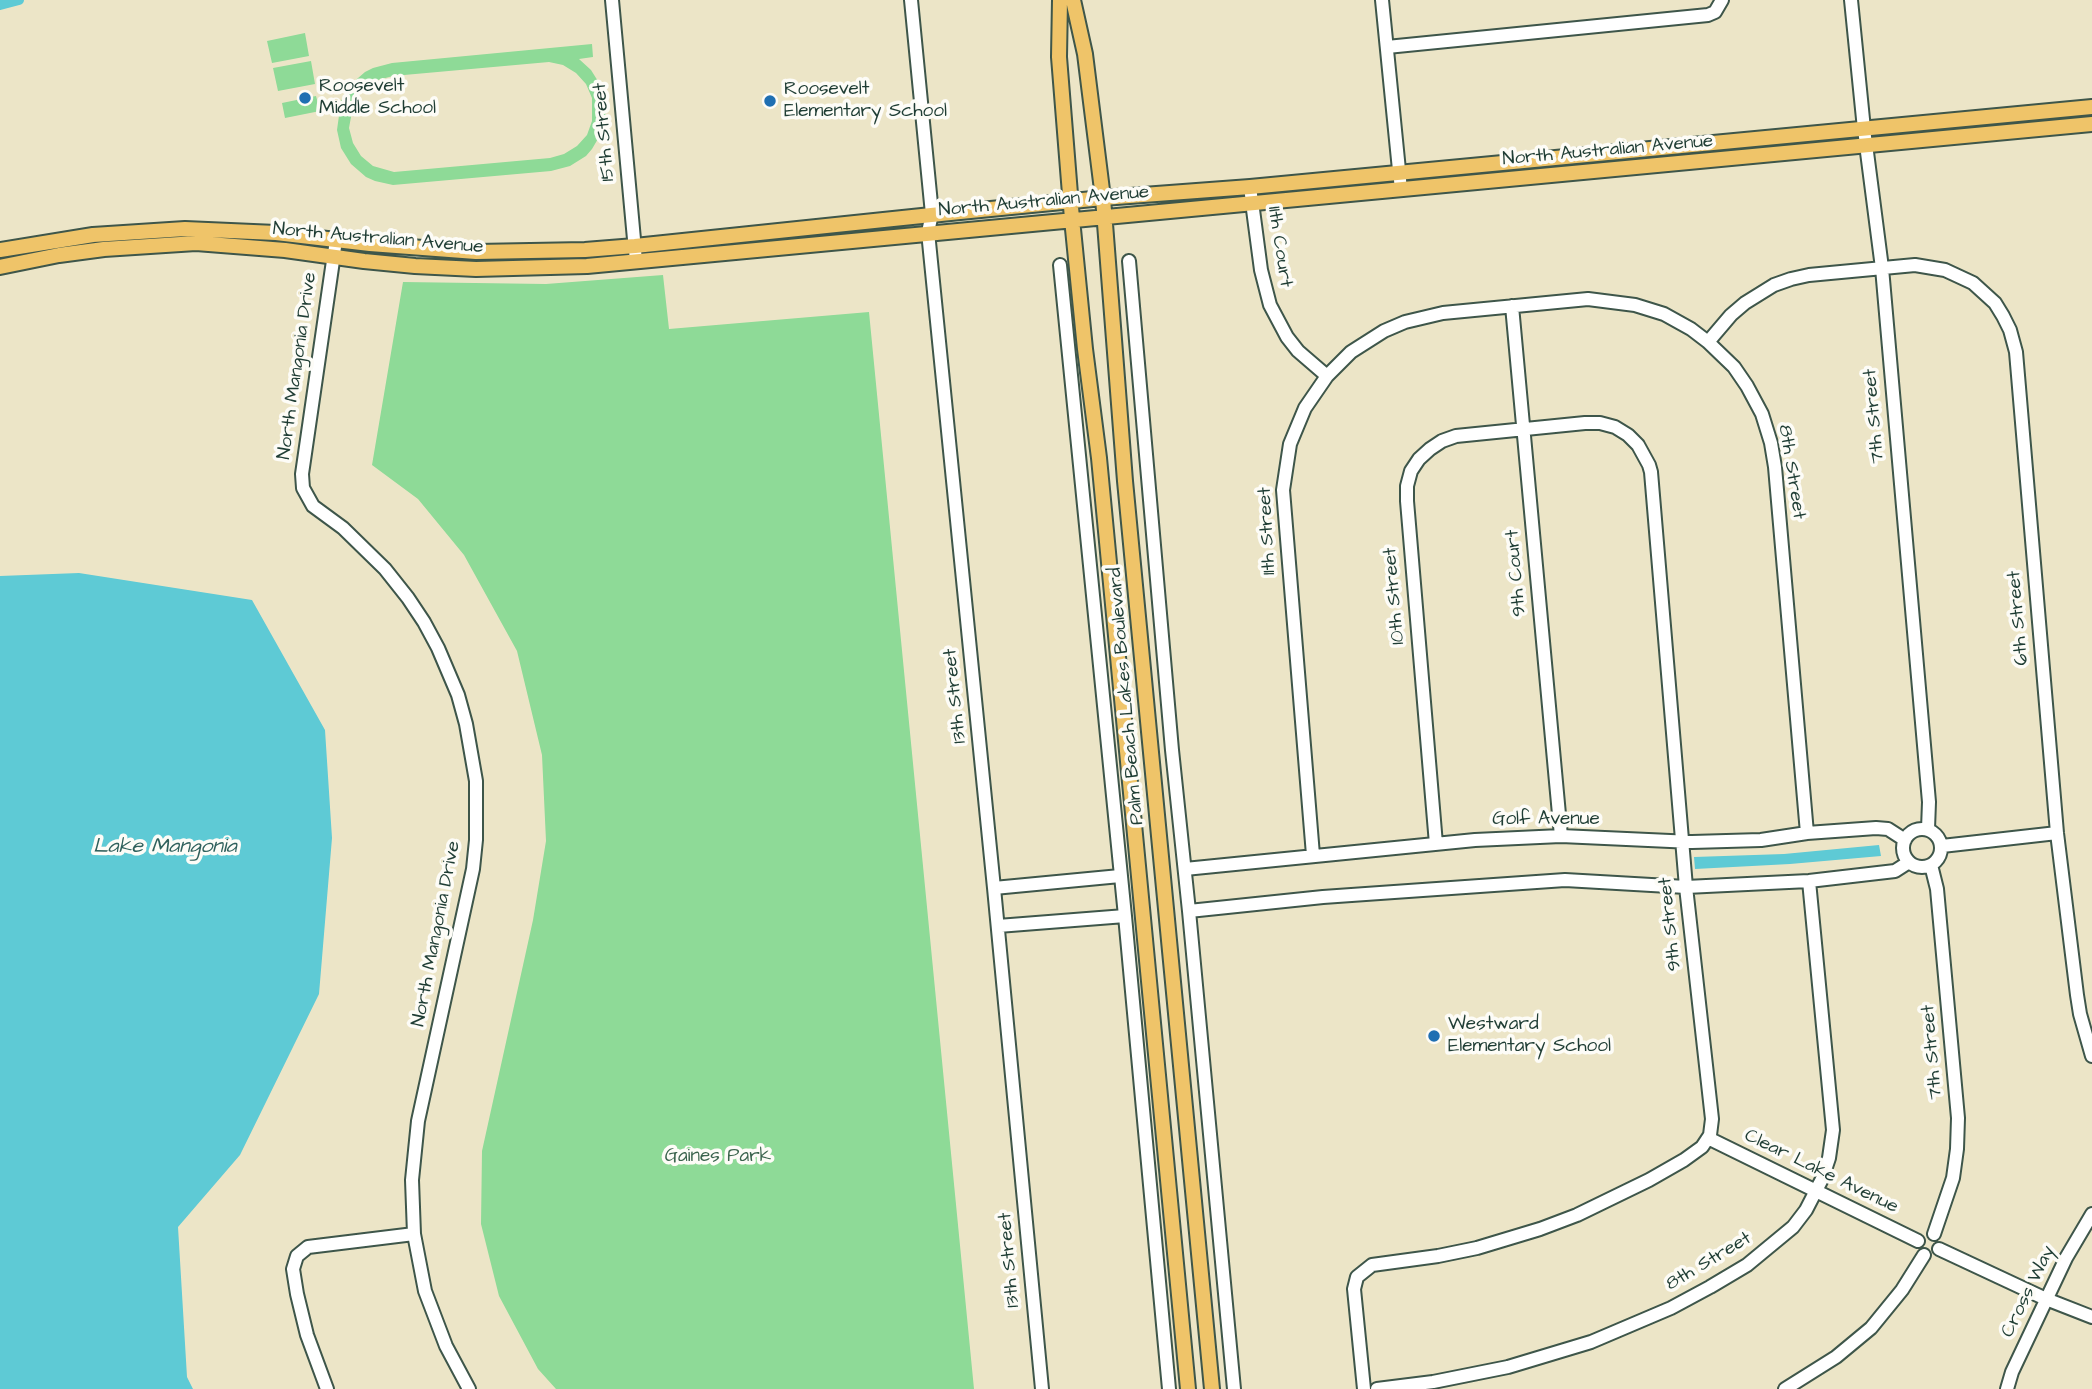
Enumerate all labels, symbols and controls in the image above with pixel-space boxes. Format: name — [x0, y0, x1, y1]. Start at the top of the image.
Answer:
place label: Roosevelt Middle School — [319, 76, 436, 120]
place label: Roosevelt Elementary School — [784, 79, 947, 123]
street label: 15th Street — [589, 82, 621, 182]
marker: Roosevelt Middle School — [297, 90, 313, 106]
marker: Roosevelt Elementary School — [762, 93, 778, 109]
street label: North Australian Avenue — [1502, 130, 1714, 172]
street label: North Australian Avenue — [938, 181, 1150, 223]
street label: 11th Court — [1261, 205, 1297, 289]
street label: North Australian Avenue — [272, 218, 484, 260]
street label: North Mangonia Drive — [274, 271, 322, 461]
street label: 7th Street — [1860, 368, 1890, 464]
street label: 8th Street — [1772, 423, 1810, 521]
street label: 11th Street — [1254, 486, 1282, 576]
street label: 9th Court — [1502, 528, 1532, 618]
street label: 10th Street — [1379, 546, 1411, 646]
street label: Palm Beach Lakes Boulevard — [1104, 566, 1150, 826]
street label: 6th Street — [2003, 570, 2035, 666]
street label: 13th Street — [940, 647, 972, 745]
street label: Golf Avenue — [1492, 809, 1600, 831]
water label: Lake Mangonia — [93, 835, 237, 861]
street label: North Mangonia Drive — [408, 839, 466, 1029]
street label: 9th Street — [1655, 876, 1687, 972]
street label: 7th Street — [1918, 1004, 1948, 1100]
place label: Westward Elementary School — [1448, 1014, 1611, 1058]
marker: Westward Elementary School — [1426, 1028, 1442, 1044]
street label: Clear Lake Avenue — [1740, 1125, 1902, 1219]
park label: Gaines Park — [665, 1146, 771, 1168]
street label: 13th Street — [994, 1211, 1026, 1309]
street label: 8th Street — [1662, 1228, 1756, 1296]
street label: Cross Way — [1997, 1242, 2061, 1342]

